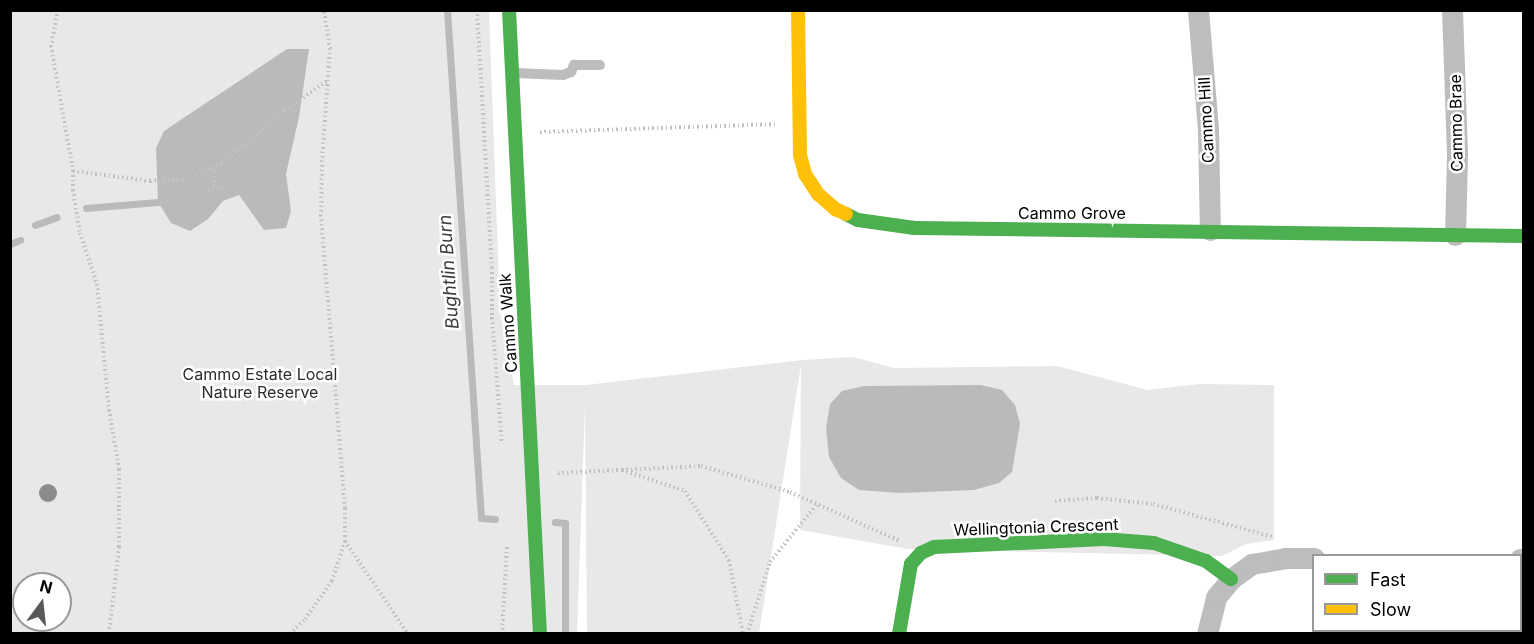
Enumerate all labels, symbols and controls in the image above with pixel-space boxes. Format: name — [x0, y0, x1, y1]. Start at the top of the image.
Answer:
street label: Cammo Brae — [1446, 74, 1466, 172]
street label: Cammo Hill — [1194, 76, 1218, 164]
street label: Cammo Grove — [1018, 203, 1126, 223]
water label: Bughtlin Burn — [434, 214, 464, 330]
street label: Cammo Walk — [495, 273, 521, 373]
park label: Cammo Estate Local Nature Reserve — [183, 364, 337, 402]
street label: Wellingtonia Crescent — [953, 515, 1119, 539]
legend — [1312, 554, 1522, 632]
text: Fast — [1370, 569, 1406, 590]
north arrow — [12, 572, 72, 632]
text: N — [38, 575, 55, 598]
text: Slow — [1370, 599, 1411, 620]

